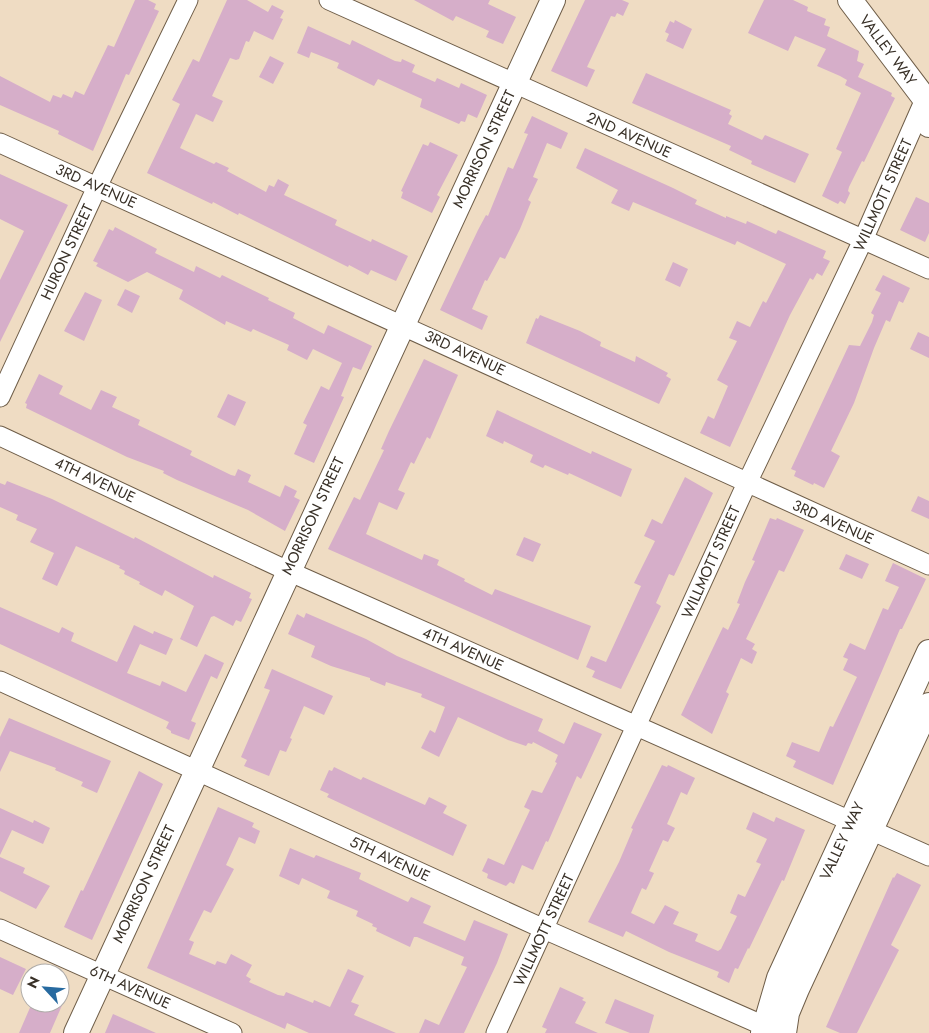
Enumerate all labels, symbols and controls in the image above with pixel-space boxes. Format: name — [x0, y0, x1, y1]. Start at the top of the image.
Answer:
street label: VALLEY WAY — [854, 10, 922, 90]
street label: MORRISON STREET — [447, 86, 521, 212]
street label: 2ND AVENUE — [583, 107, 675, 163]
street label: WILLMOTT STREET — [848, 135, 918, 255]
street label: 3RD AVENUE — [52, 158, 140, 214]
street label: HURON STREET — [35, 200, 99, 304]
street label: 3RD AVENUE — [421, 325, 509, 381]
street label: 4TH AVENUE — [51, 452, 139, 508]
street label: MORRISON STREET — [276, 453, 350, 579]
street label: 3RD AVENUE — [789, 494, 877, 550]
street label: WILLMOTT STREET — [676, 502, 746, 622]
street label: 4TH AVENUE — [419, 621, 507, 677]
street label: VALLEY WAY — [814, 798, 870, 884]
street label: MORRISON STREET — [107, 821, 181, 947]
street label: 5TH AVENUE — [346, 831, 434, 887]
street label: WILLMOTT STREET — [508, 870, 580, 990]
street label: 6TH AVENUE — [86, 959, 174, 1015]
north arrow — [20, 963, 70, 1013]
text: N — [22, 973, 45, 992]

